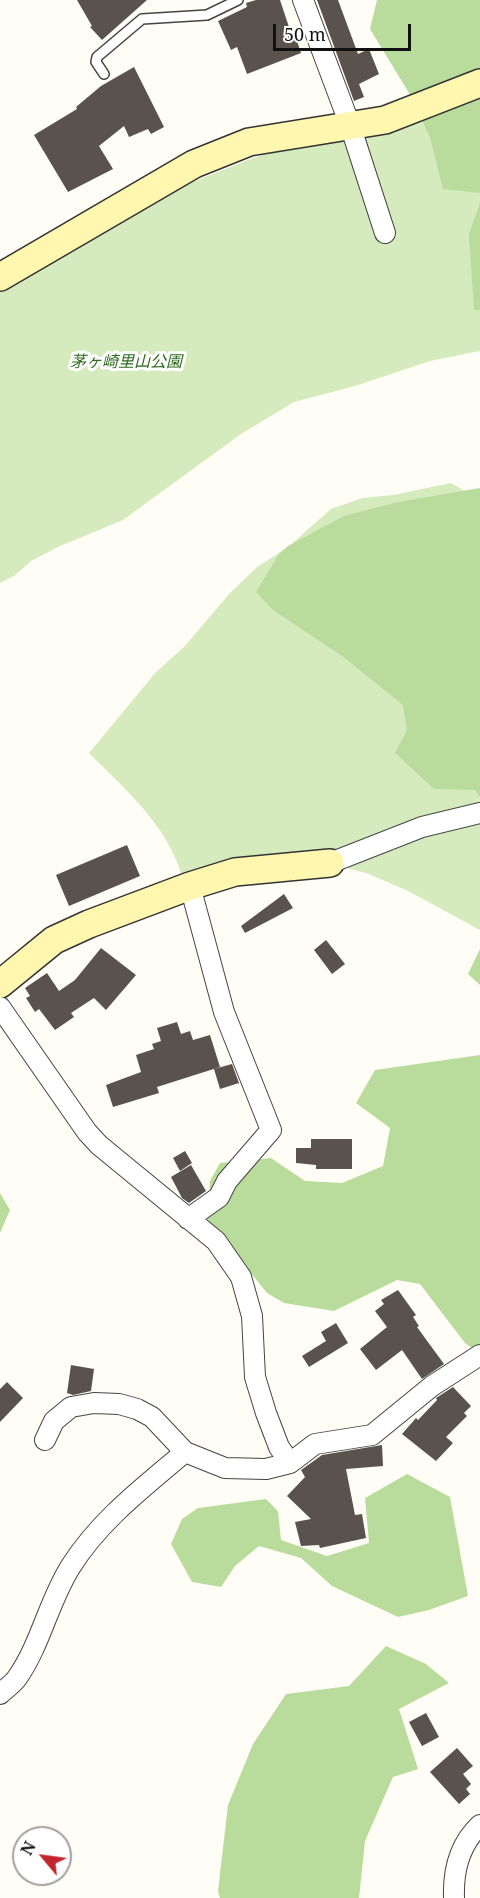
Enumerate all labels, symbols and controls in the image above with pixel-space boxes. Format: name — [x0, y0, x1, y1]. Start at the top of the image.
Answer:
scale bar — [276, 12, 414, 50]
text: 50 m — [284, 22, 326, 46]
park label: 茅ヶ崎里山公園 — [70, 352, 182, 372]
north arrow — [12, 1826, 72, 1886]
text: N — [15, 1837, 41, 1859]

